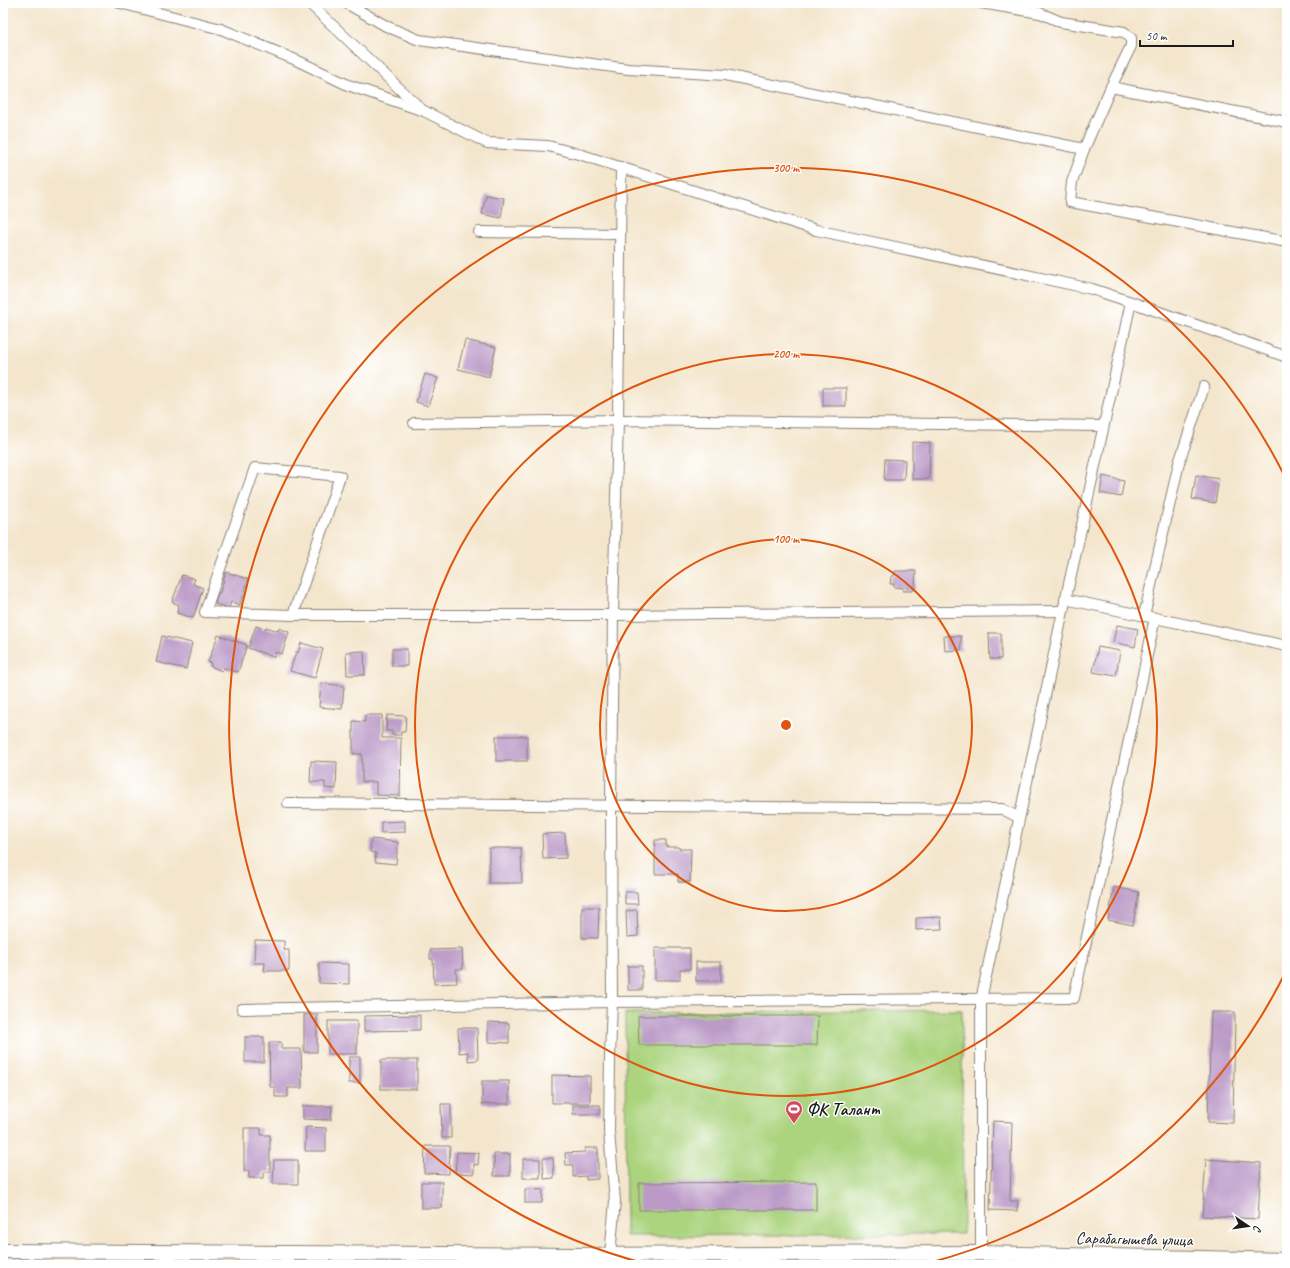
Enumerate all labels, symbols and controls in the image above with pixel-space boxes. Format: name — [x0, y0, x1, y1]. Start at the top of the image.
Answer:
scale bar — [1140, 22, 1233, 48]
text: 50 m — [1146, 28, 1168, 44]
text: 300 m — [773, 160, 800, 176]
text: 200 m — [773, 346, 800, 362]
text: 100 m — [773, 531, 800, 547]
centre of rings — [779, 718, 793, 732]
sports icon: ФК Талант — [784, 1099, 804, 1124]
place label: ФК Талант — [807, 1099, 881, 1120]
north arrow — [1228, 1206, 1268, 1246]
text: С — [1250, 1224, 1265, 1234]
street label: Сарабагышева улица — [1075, 1227, 1194, 1251]

